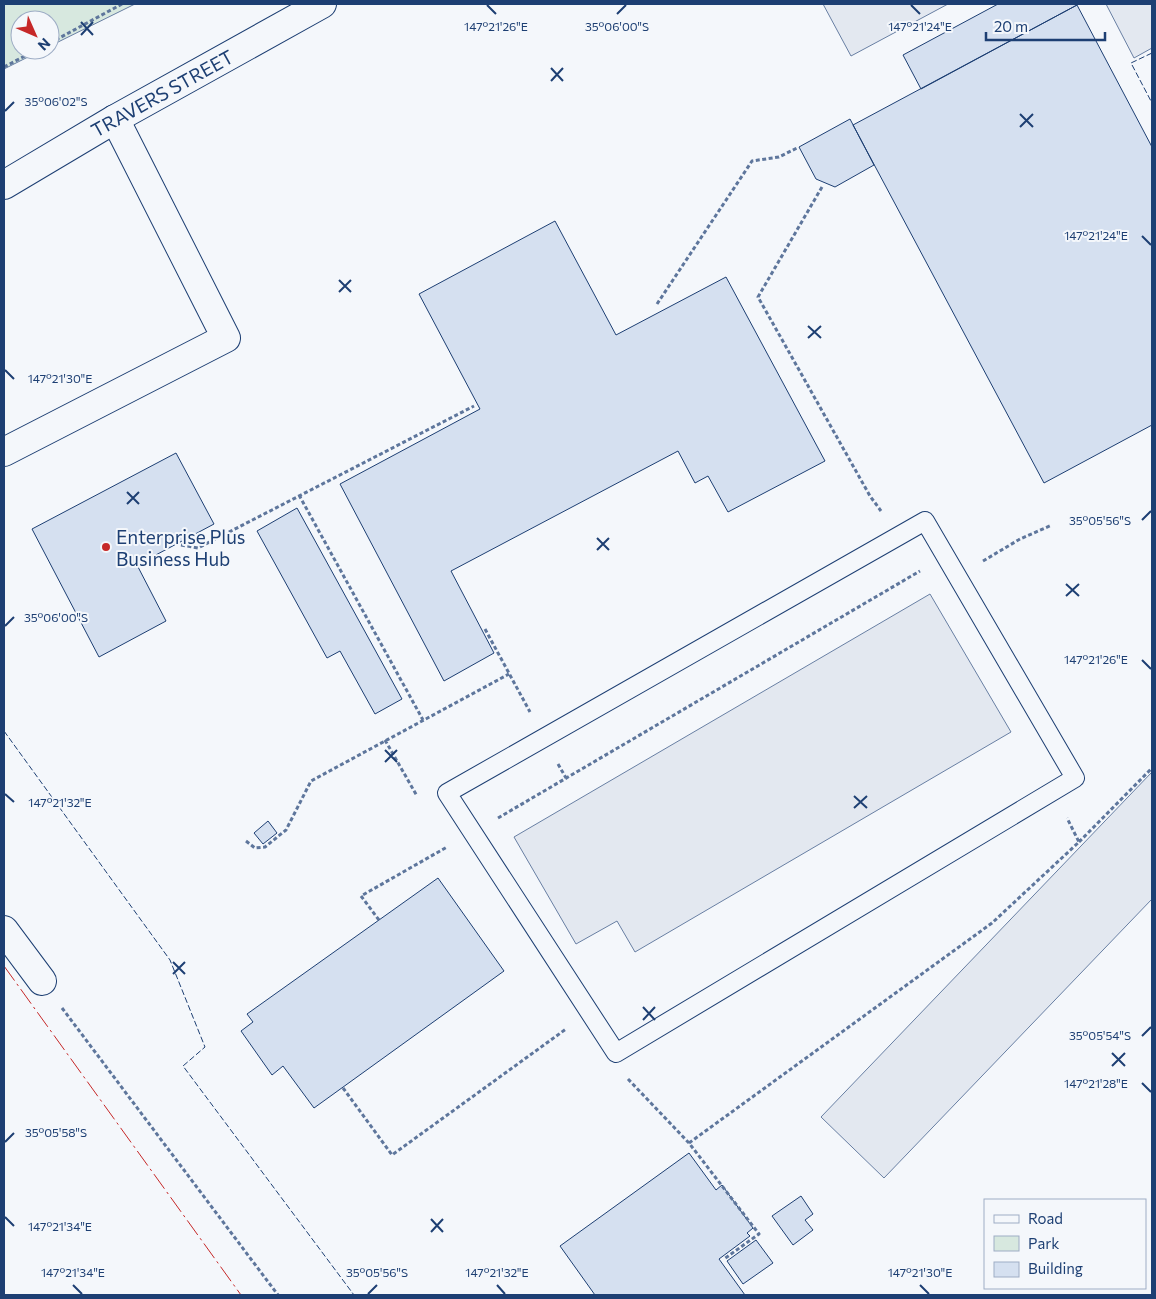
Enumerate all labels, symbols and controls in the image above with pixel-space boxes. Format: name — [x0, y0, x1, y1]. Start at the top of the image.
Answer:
north arrow — [10, 10, 60, 60]
scale bar — [986, 10, 1105, 42]
text: 20 m — [994, 17, 1028, 35]
text: 147°21'26"E — [464, 19, 528, 33]
text: 35°06'00"S — [585, 19, 649, 33]
text: 147°21'24"E — [888, 19, 952, 33]
text: N — [35, 35, 54, 54]
street label: TRAVERS STREET — [87, 44, 237, 142]
text: 35°06'02"S — [25, 94, 87, 108]
text: 147°21'24"E — [1064, 228, 1128, 242]
text: 147°21'30"E — [28, 371, 92, 385]
text: 35°05'56"S — [1069, 513, 1131, 527]
place label: Enterprise Plus Business Hub — [116, 525, 245, 570]
marker: Enterprise Plus Business Hub — [100, 541, 112, 553]
text: 35°06'00"S — [24, 610, 88, 624]
text: 147°21'26"E — [1064, 652, 1128, 666]
text: 147°21'32"E — [28, 795, 92, 809]
text: 35°05'54"S — [1069, 1028, 1131, 1042]
text: 147°21'28"E — [1064, 1076, 1128, 1090]
text: 35°05'58"S — [25, 1125, 87, 1139]
legend — [984, 1199, 1146, 1289]
text: Road — [1028, 1209, 1063, 1227]
text: 147°21'34"E — [28, 1219, 92, 1233]
text: Park — [1028, 1234, 1059, 1252]
text: Building — [1028, 1259, 1083, 1277]
text: 147°21'34"E — [41, 1265, 105, 1279]
text: 35°05'56"S — [346, 1265, 408, 1279]
text: 147°21'32"E — [465, 1265, 529, 1279]
text: 147°21'30"E — [888, 1265, 952, 1279]

